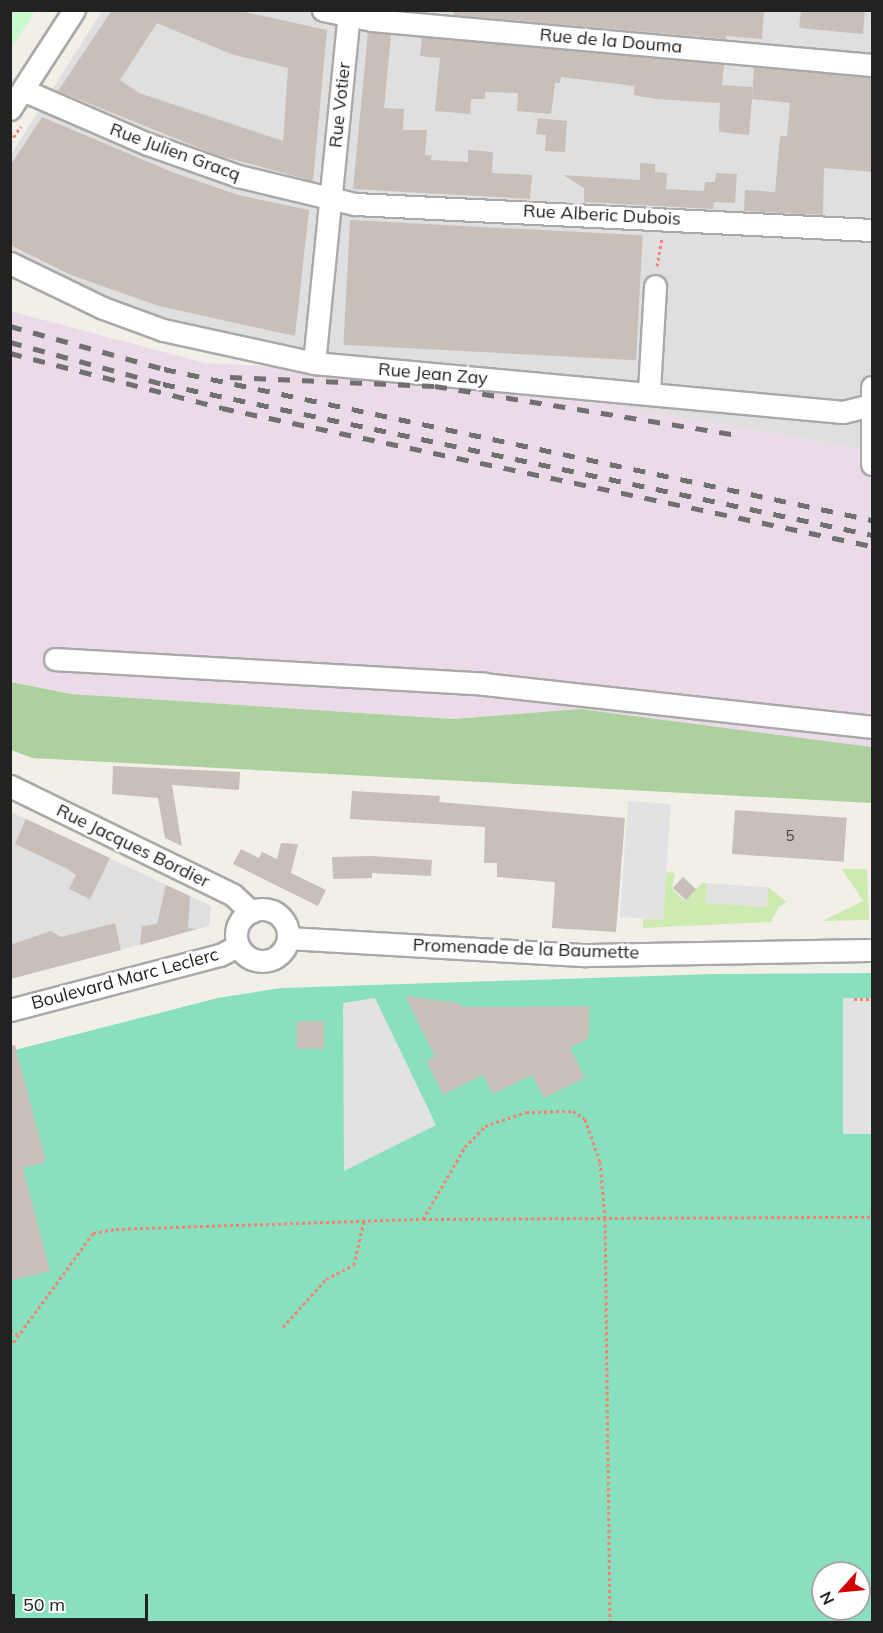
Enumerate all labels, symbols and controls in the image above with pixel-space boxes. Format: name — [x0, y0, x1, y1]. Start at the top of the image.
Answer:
street label: Rue de la Douma — [539, 24, 683, 58]
street label: Rue Votier — [325, 61, 355, 149]
street label: Rue Julien Gracq — [107, 118, 243, 186]
street label: Rue Alberic Dubois — [523, 200, 681, 230]
street label: Rue Jean Zay — [377, 358, 489, 390]
street label: Rue Jacques Bordier — [53, 800, 213, 892]
house number: 5 — [786, 827, 794, 845]
street label: Promenade de la Baumette — [412, 934, 640, 964]
street label: Boulevard Marc Leclerc — [29, 944, 221, 1014]
north arrow — [811, 1561, 871, 1621]
scale bar — [15, 1582, 152, 1620]
text: N — [815, 1588, 838, 1608]
text: 50 m — [23, 1593, 65, 1616]

